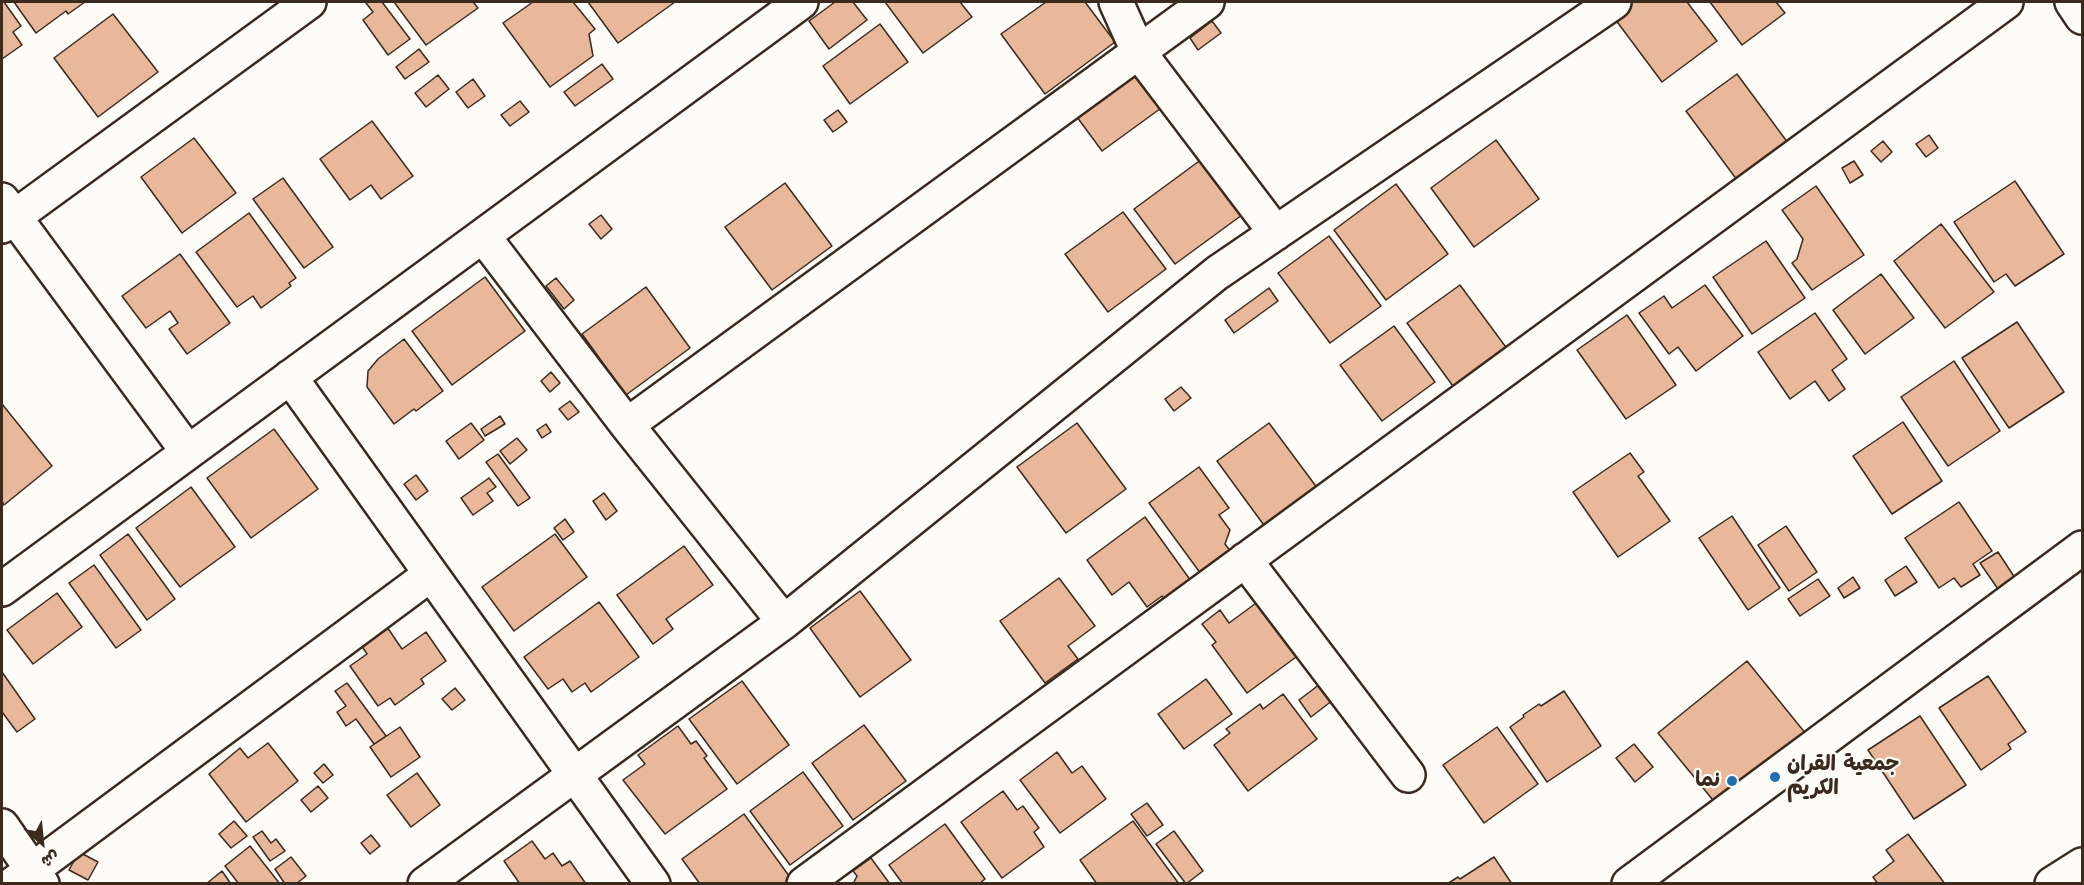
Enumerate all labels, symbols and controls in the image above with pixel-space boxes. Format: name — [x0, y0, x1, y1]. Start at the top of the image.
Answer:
place label: جمعية القران الكريم — [1787, 752, 1899, 802]
place label: نما — [1695, 768, 1720, 794]
marker: جمعية القران الكريم — [1768, 770, 1782, 784]
marker: نما — [1725, 774, 1739, 788]
north arrow — [12, 813, 72, 873]
text: ش — [38, 846, 63, 873]

